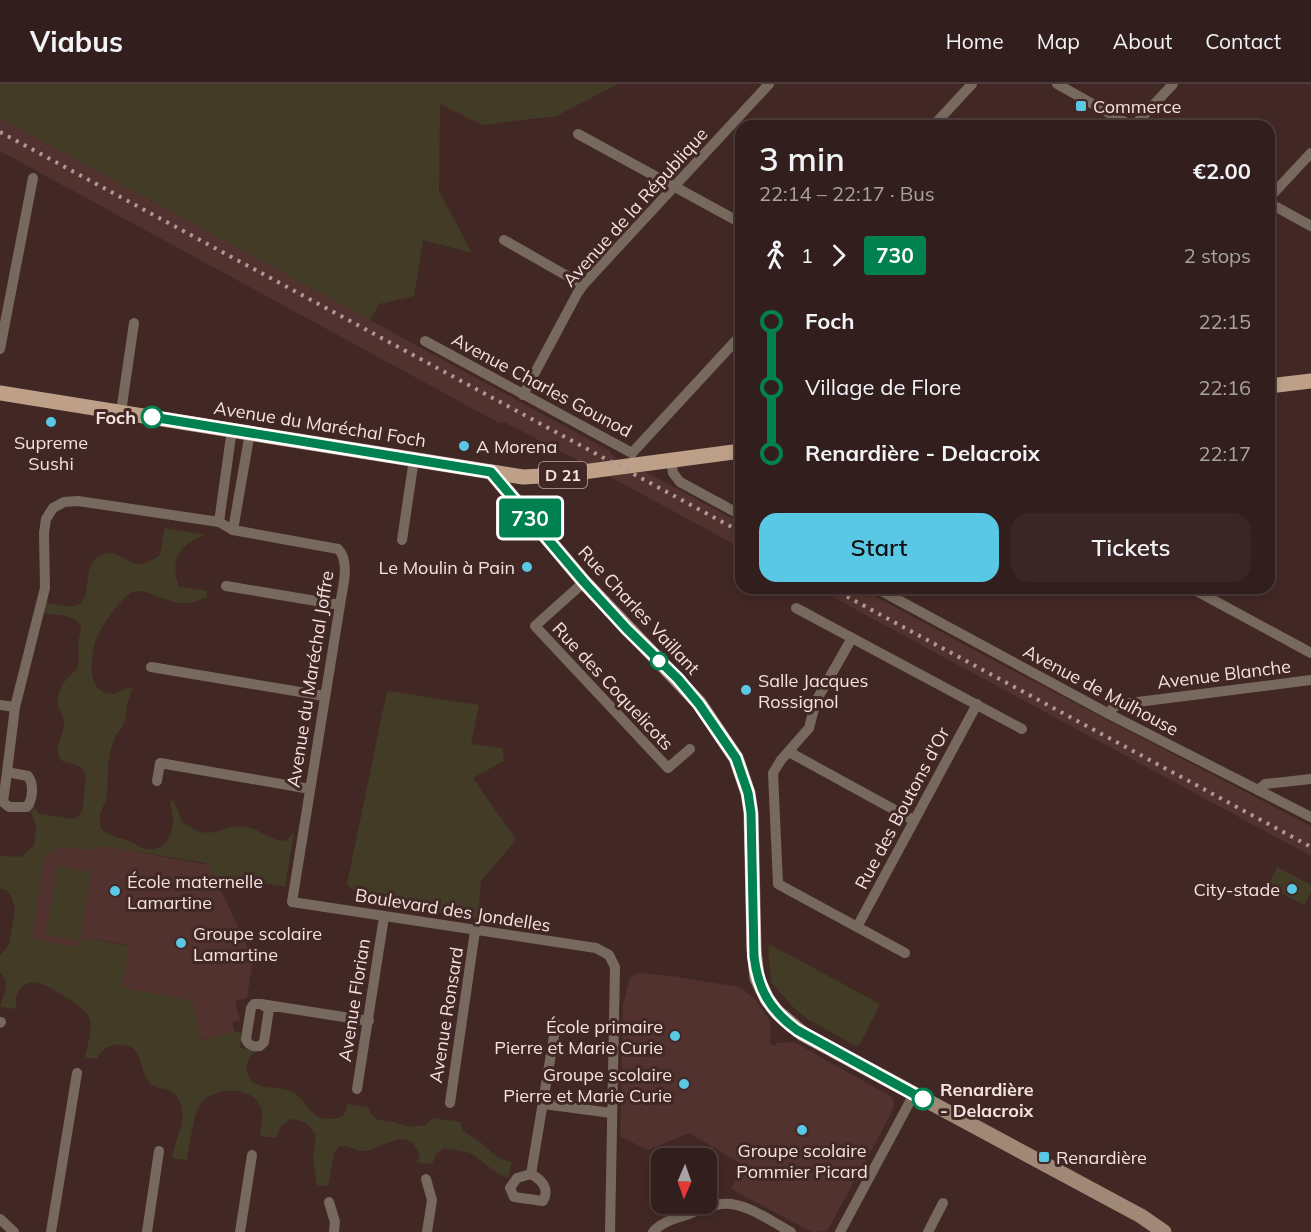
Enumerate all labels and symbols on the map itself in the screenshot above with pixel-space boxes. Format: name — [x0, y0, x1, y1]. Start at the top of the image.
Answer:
place label: Commerce — [1093, 95, 1181, 118]
marker: Commerce — [1074, 99, 1088, 113]
street label: Avenue de la République — [558, 123, 712, 291]
street label: Avenue Charles Gounod — [448, 328, 636, 442]
street label: Avenue du Maréchal Foch — [212, 396, 428, 452]
place label: Foch — [95, 406, 136, 429]
marker: Foch — [141, 406, 163, 428]
marker: Supreme Sushi — [44, 415, 58, 429]
place label: Supreme Sushi — [14, 431, 88, 475]
place label: A Morena — [476, 435, 557, 458]
marker: A Morena — [457, 439, 471, 453]
road number: D 21 — [539, 462, 587, 488]
line badge: 730 — [496, 498, 564, 538]
street label: Rue Charles Vaillant — [573, 541, 705, 679]
place label: Le Moulin à Pain — [378, 556, 515, 579]
marker: Le Moulin à Pain — [520, 560, 534, 574]
street label: Avenue du Maréchal Joffre — [281, 569, 339, 789]
street label: Rue des Coquelicots — [548, 617, 678, 755]
street label: Avenue de Mulhouse — [1019, 639, 1183, 741]
unlabelled marker — [650, 652, 668, 670]
street label: Avenue Blanche — [1156, 654, 1292, 694]
place label: Salle Jacques Rossignol — [758, 669, 869, 713]
marker: Salle Jacques Rossignol — [739, 683, 753, 697]
street label: Rue des Boutons d'Or — [850, 723, 955, 893]
place label: École maternelle Lamartine — [127, 870, 263, 914]
place label: City-stade — [1194, 878, 1280, 901]
marker: City-stade — [1285, 882, 1299, 896]
street label: Boulevard des Jondelles — [354, 883, 553, 937]
marker: École maternelle Lamartine — [108, 884, 122, 898]
place label: Groupe scolaire Lamartine — [193, 922, 322, 966]
marker: Groupe scolaire Lamartine — [174, 936, 188, 950]
street label: Avenue Florian — [333, 937, 375, 1063]
street label: Avenue Ronsard — [424, 945, 468, 1085]
place label: École primaire Pierre et Marie Curie — [494, 1015, 663, 1059]
marker: École primaire Pierre et Marie Curie — [668, 1029, 682, 1043]
place label: Groupe scolaire Pierre et Marie Curie — [503, 1063, 672, 1107]
marker: Groupe scolaire Pierre et Marie Curie — [677, 1077, 691, 1091]
place label: Renardière - Delacroix — [940, 1078, 1035, 1122]
marker: Renardière - Delacroix — [912, 1088, 934, 1110]
marker: Groupe scolaire Pommier Picard — [795, 1123, 809, 1137]
place label: Groupe scolaire Pommier Picard — [736, 1139, 868, 1183]
place label: Renardière — [1056, 1146, 1147, 1169]
north arrow — [651, 1148, 717, 1214]
marker: Renardière — [1037, 1150, 1051, 1164]

